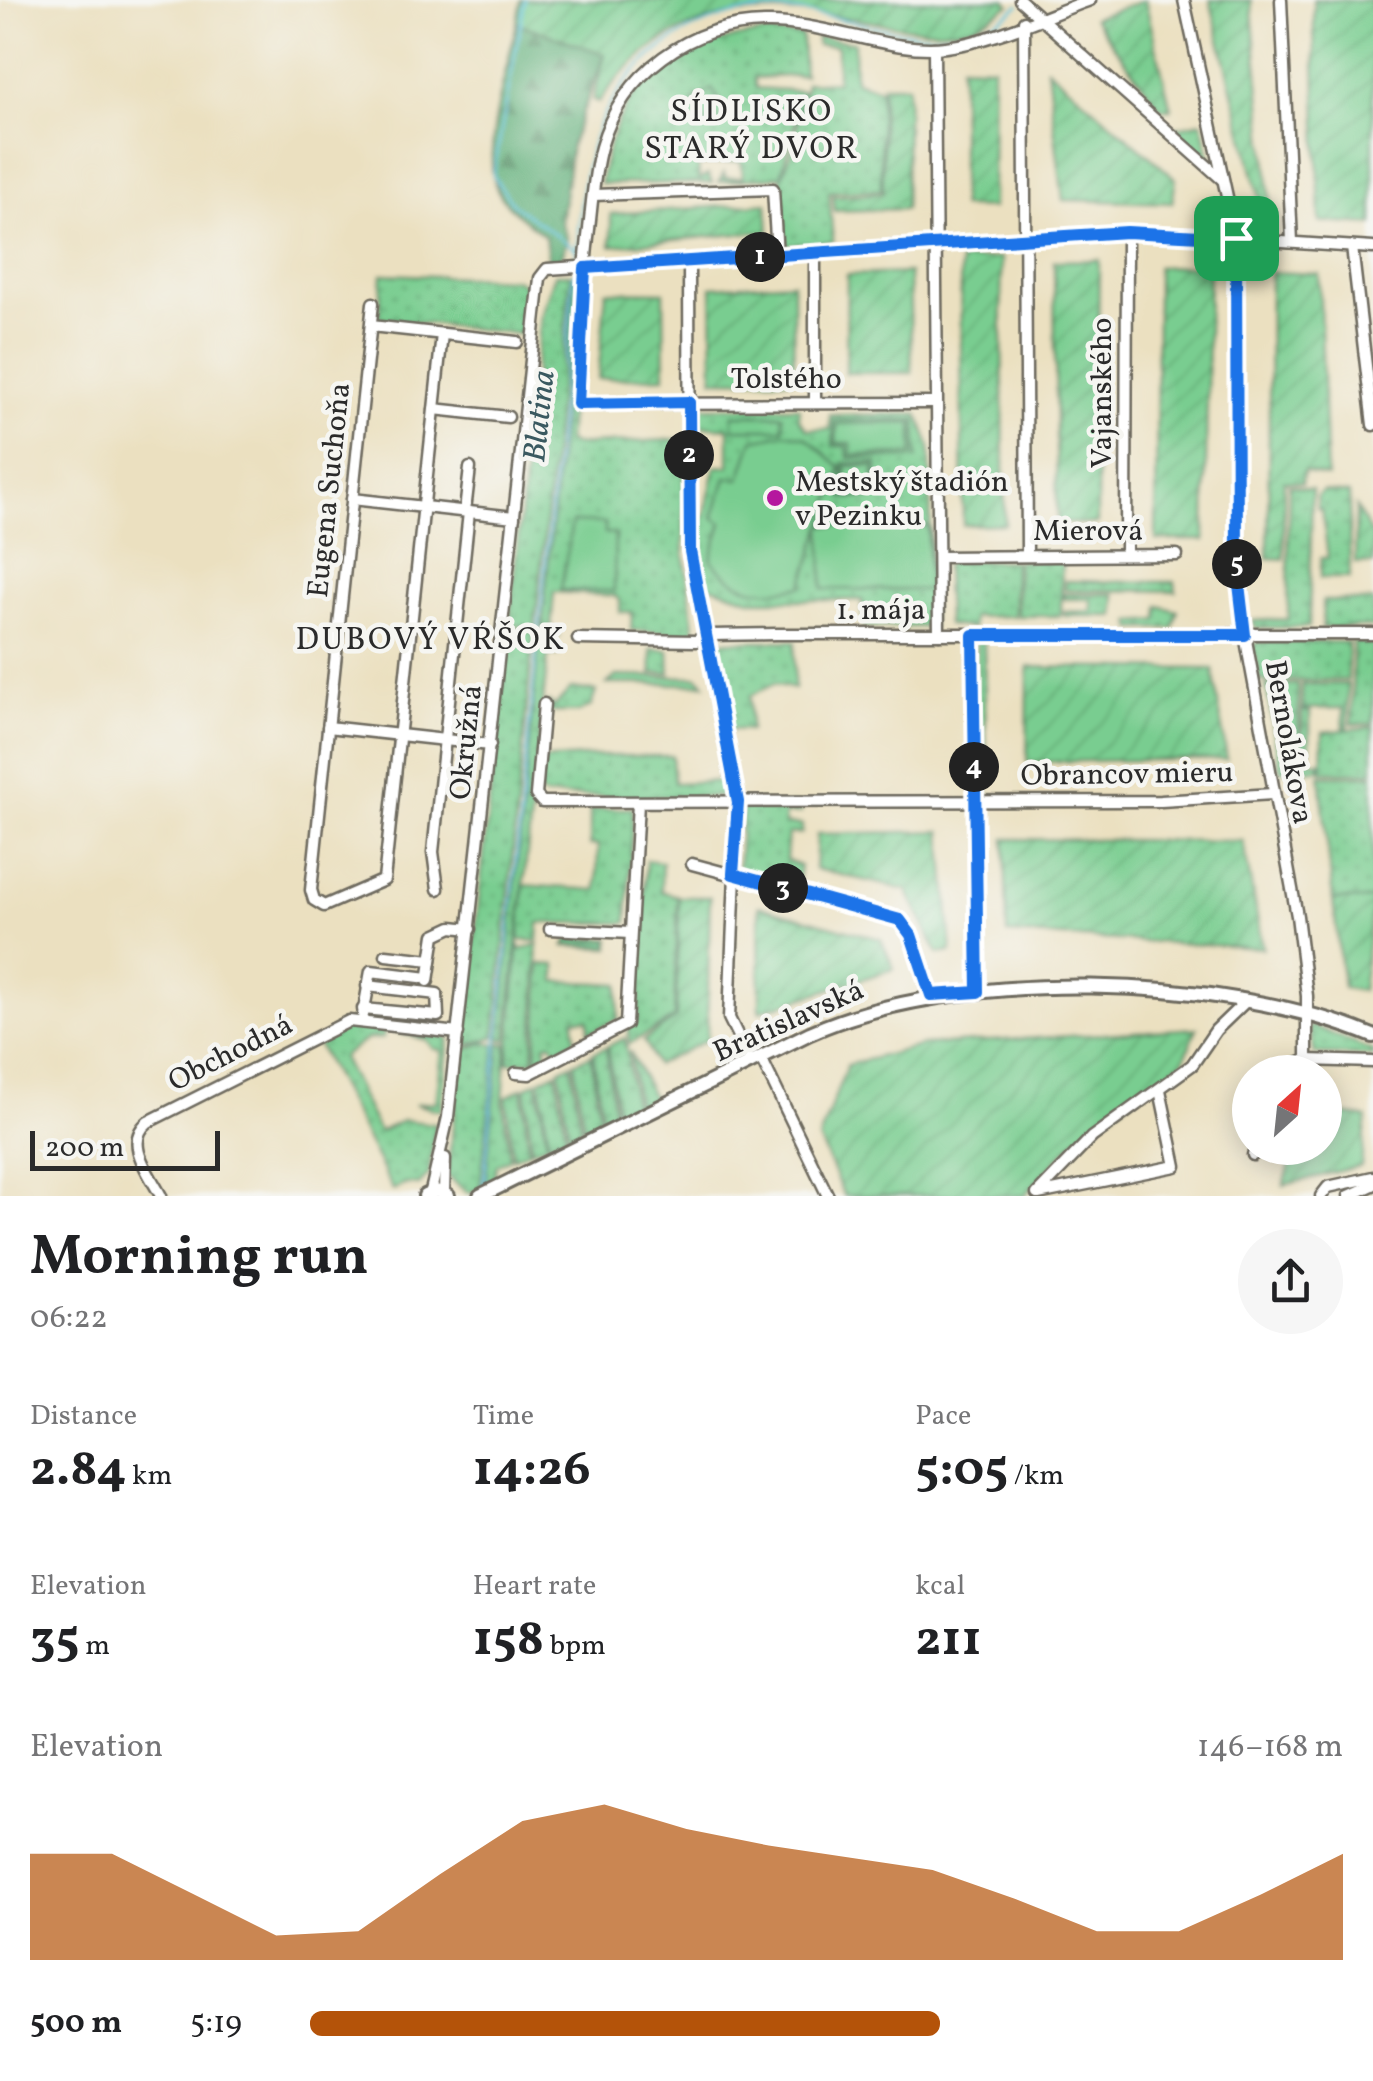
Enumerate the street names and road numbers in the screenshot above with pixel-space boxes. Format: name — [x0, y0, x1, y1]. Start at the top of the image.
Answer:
street label: Vajanského — [1082, 318, 1124, 468]
street label: Tolstého — [730, 359, 842, 401]
street label: Eugena Suchoňa — [298, 381, 362, 600]
street label: Mierová — [1033, 511, 1143, 553]
street label: 1. mája — [836, 590, 926, 632]
street label: Bernolákova — [1253, 657, 1323, 827]
street label: Okružná — [440, 683, 494, 802]
street label: Obrancov mieru — [1020, 752, 1234, 798]
street label: Bratislavská — [707, 970, 871, 1074]
street label: Obchodná — [161, 1005, 300, 1103]

